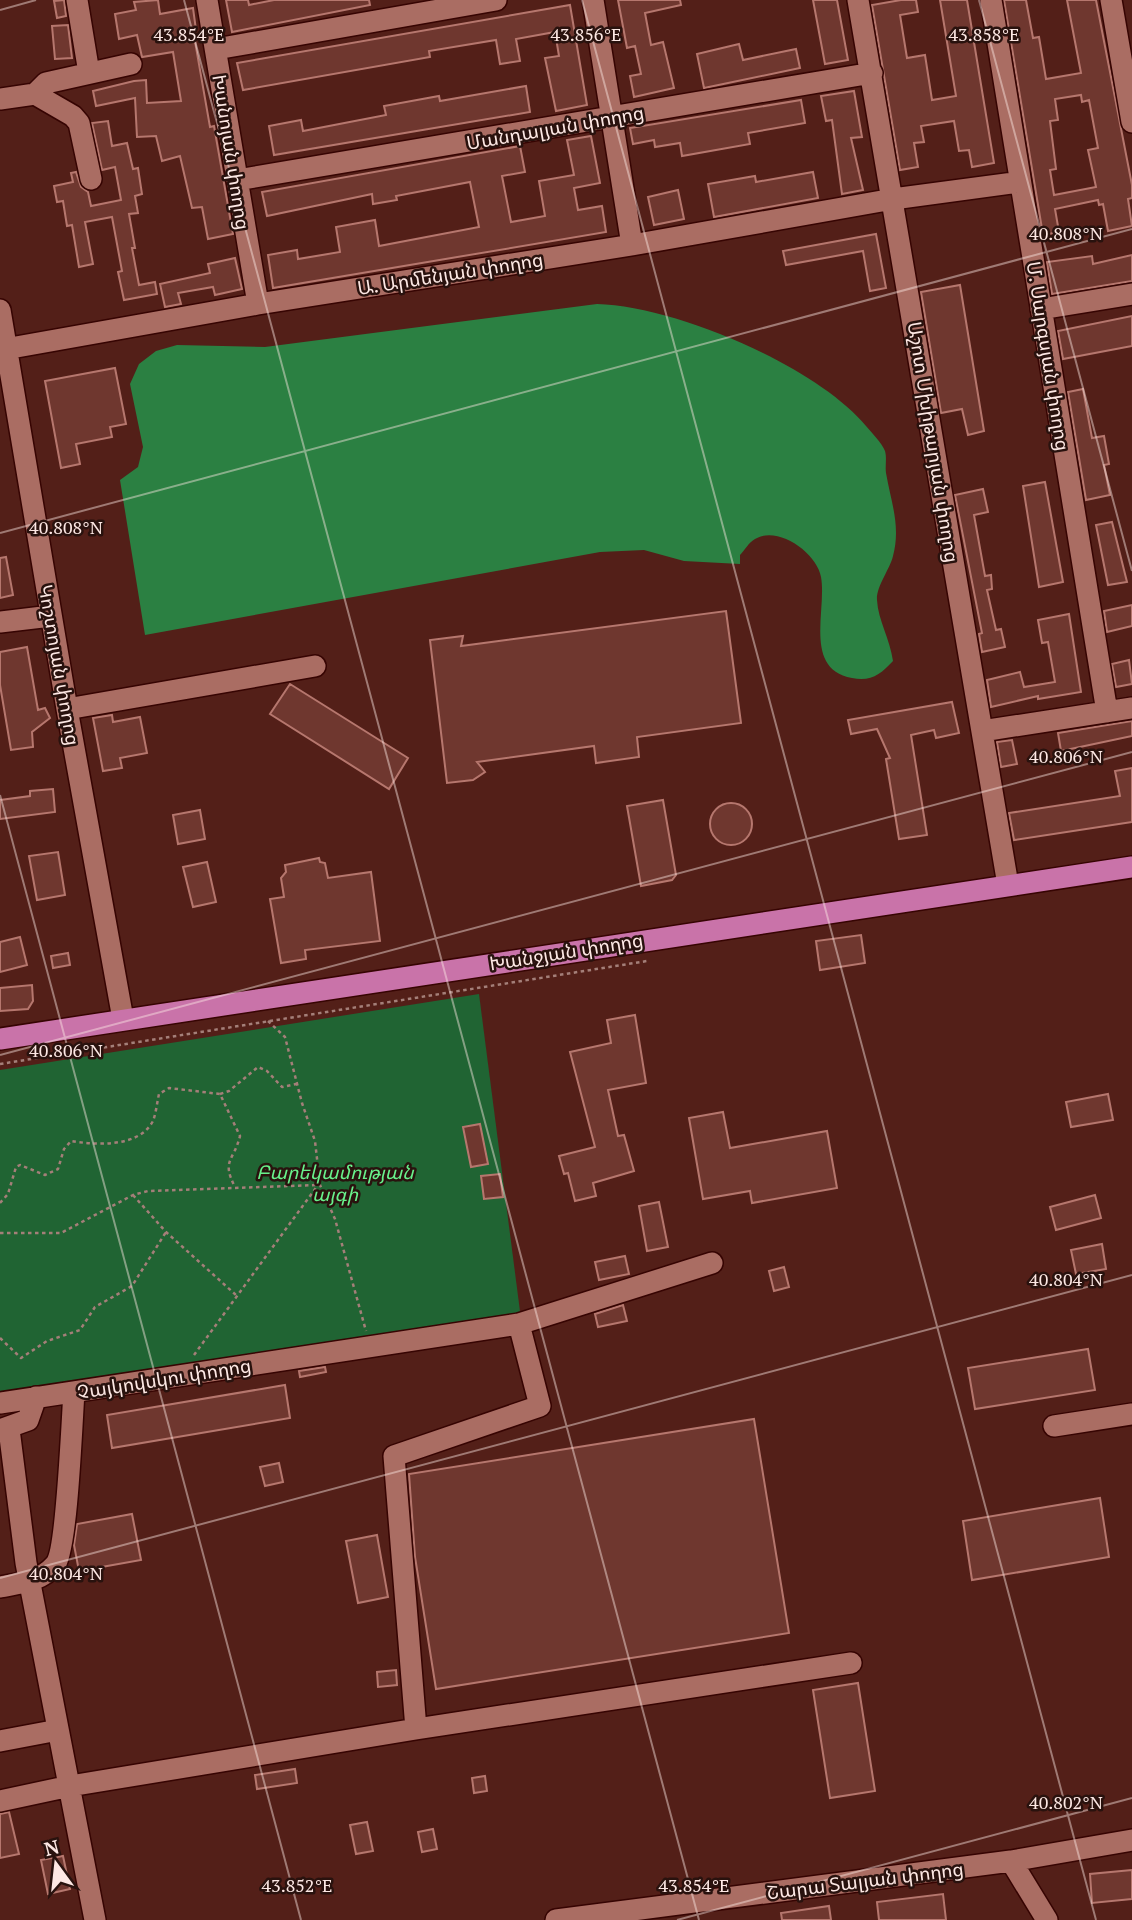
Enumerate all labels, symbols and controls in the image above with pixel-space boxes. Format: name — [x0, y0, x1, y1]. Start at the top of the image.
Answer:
text: 43.854°E — [153, 22, 225, 46]
text: 43.856°E — [550, 22, 622, 46]
text: 43.858°E — [948, 22, 1020, 46]
street label: Խանոյան փողոց — [207, 73, 257, 231]
street label: Մանդալյան փողոց — [464, 99, 646, 155]
text: 40.808°N — [1029, 221, 1103, 245]
street label: Ա. Արմենյան փողոց — [355, 246, 545, 300]
street label: Մ. Սարգսյան փողոց — [1022, 259, 1076, 453]
street label: Աշոտ Մխիթարյան փողոց — [903, 320, 965, 564]
text: 40.808°N — [29, 515, 103, 539]
street label: Կոշտոյան փողոց — [34, 583, 86, 747]
text: 40.806°N — [1029, 744, 1103, 768]
street label: Խանջյան փողոց — [487, 926, 645, 976]
text: 40.806°N — [29, 1038, 103, 1062]
park label: Բարեկամության այգի — [256, 1159, 415, 1206]
text: 40.804°N — [1029, 1267, 1103, 1291]
street label: Չայկովսկու փողոց — [75, 1352, 253, 1404]
text: 40.804°N — [29, 1561, 103, 1585]
text: 40.802°N — [1029, 1790, 1103, 1814]
north arrow — [21, 1829, 91, 1899]
text: N — [41, 1833, 62, 1861]
street label: Շարա Տալյան փողոց — [765, 1856, 965, 1904]
text: 43.852°E — [261, 1873, 333, 1897]
text: 43.854°E — [658, 1873, 730, 1897]

